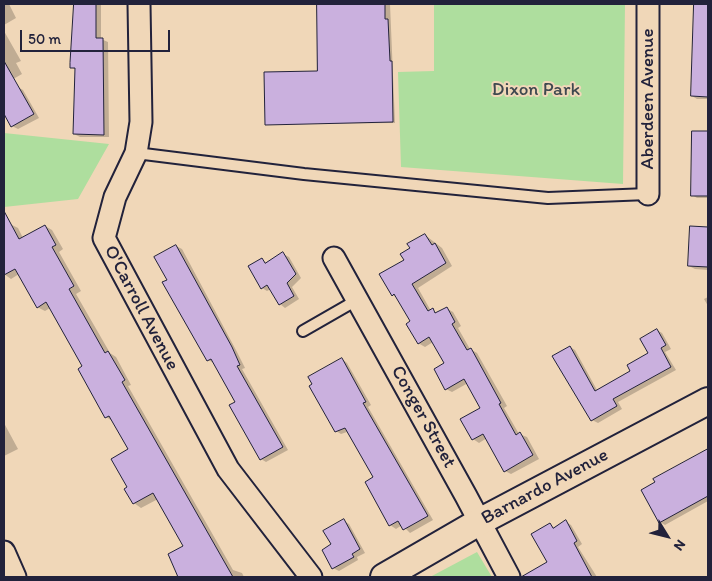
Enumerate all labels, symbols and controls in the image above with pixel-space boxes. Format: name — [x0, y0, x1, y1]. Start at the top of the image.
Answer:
scale bar — [22, 20, 172, 52]
street label: Aberdeen Avenue — [637, 28, 659, 170]
text: 50 m — [28, 30, 61, 48]
park label: Dixon Park — [492, 79, 580, 101]
street label: O'Carroll Avenue — [98, 242, 184, 374]
street label: Conger Street — [386, 362, 460, 472]
street label: Barnardo Avenue — [478, 444, 612, 530]
north arrow — [642, 511, 692, 561]
text: N — [670, 536, 689, 554]

